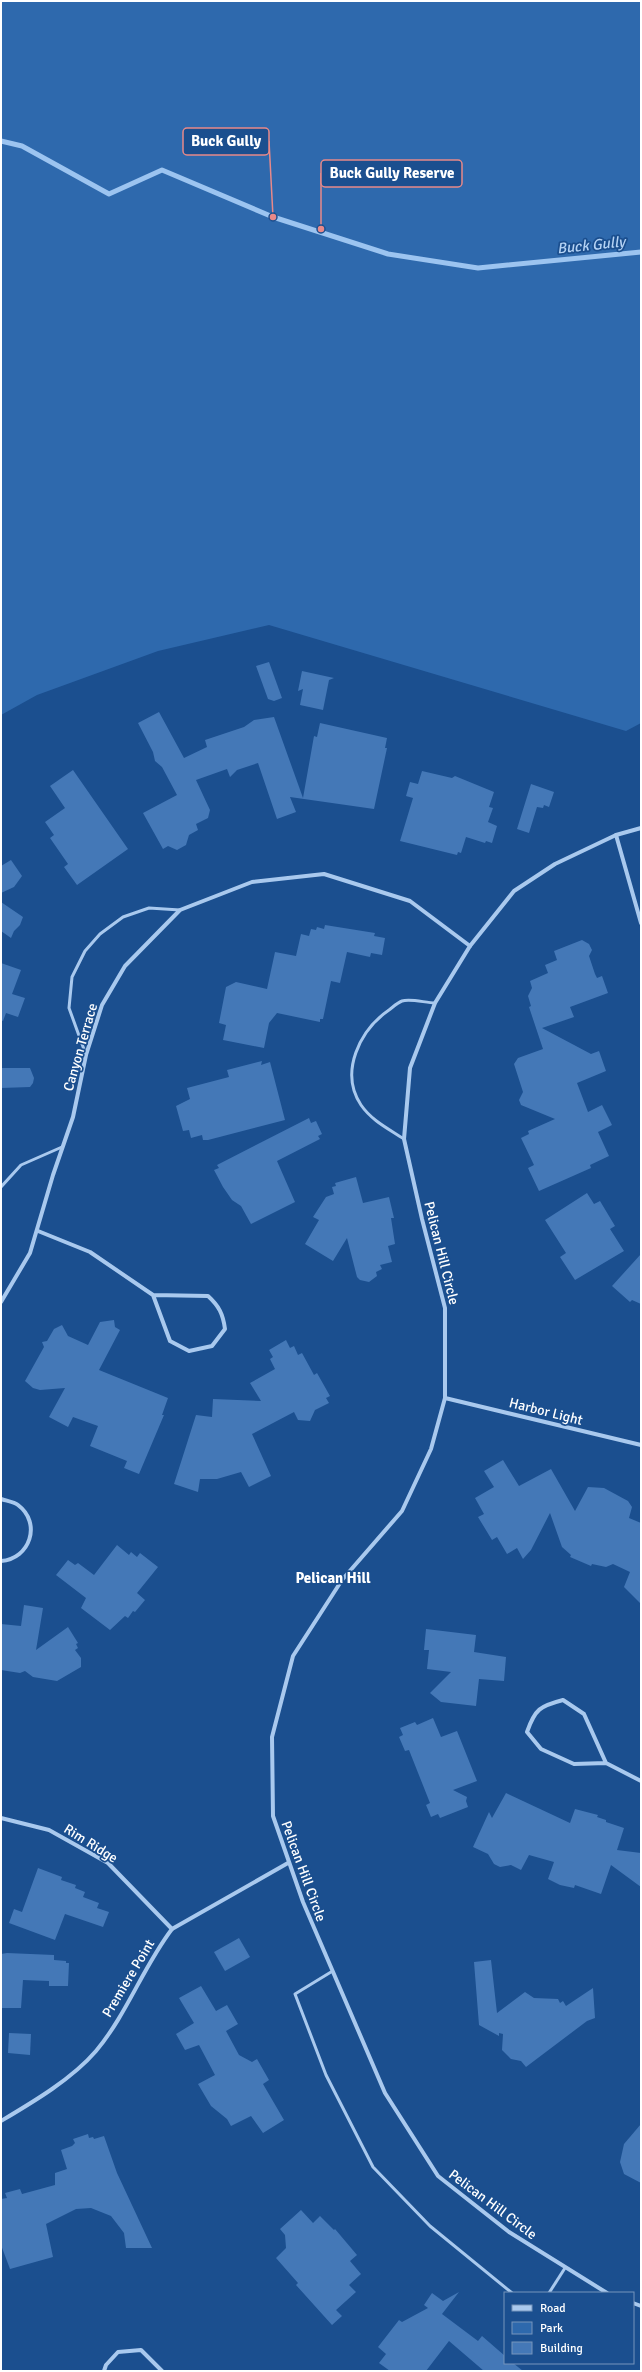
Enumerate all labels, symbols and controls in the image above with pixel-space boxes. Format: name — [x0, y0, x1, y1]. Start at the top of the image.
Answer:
callout: Buck Gully — [183, 128, 269, 155]
text: Buck Gully — [191, 132, 262, 150]
callout: Buck Gully Reserve — [321, 160, 462, 187]
text: Buck Gully Reserve — [329, 164, 455, 182]
water label: Buck Gully — [556, 232, 628, 258]
street label: Canyon Terrace — [60, 1001, 101, 1093]
street label: Pelican Hill Circle — [420, 1200, 463, 1307]
street label: Harbor Light — [507, 1394, 585, 1429]
district label: Pelican Hill — [295, 1569, 371, 1587]
street label: Pelican Hill Circle — [277, 1818, 330, 1924]
street label: Rim Ridge — [61, 1820, 121, 1867]
street label: Premiere Point — [99, 1936, 158, 2020]
street label: Pelican Hill Circle — [445, 2166, 540, 2243]
legend — [504, 2292, 634, 2364]
text: Road — [540, 2301, 566, 2316]
text: Park — [540, 2321, 563, 2336]
text: Building — [540, 2341, 583, 2356]

